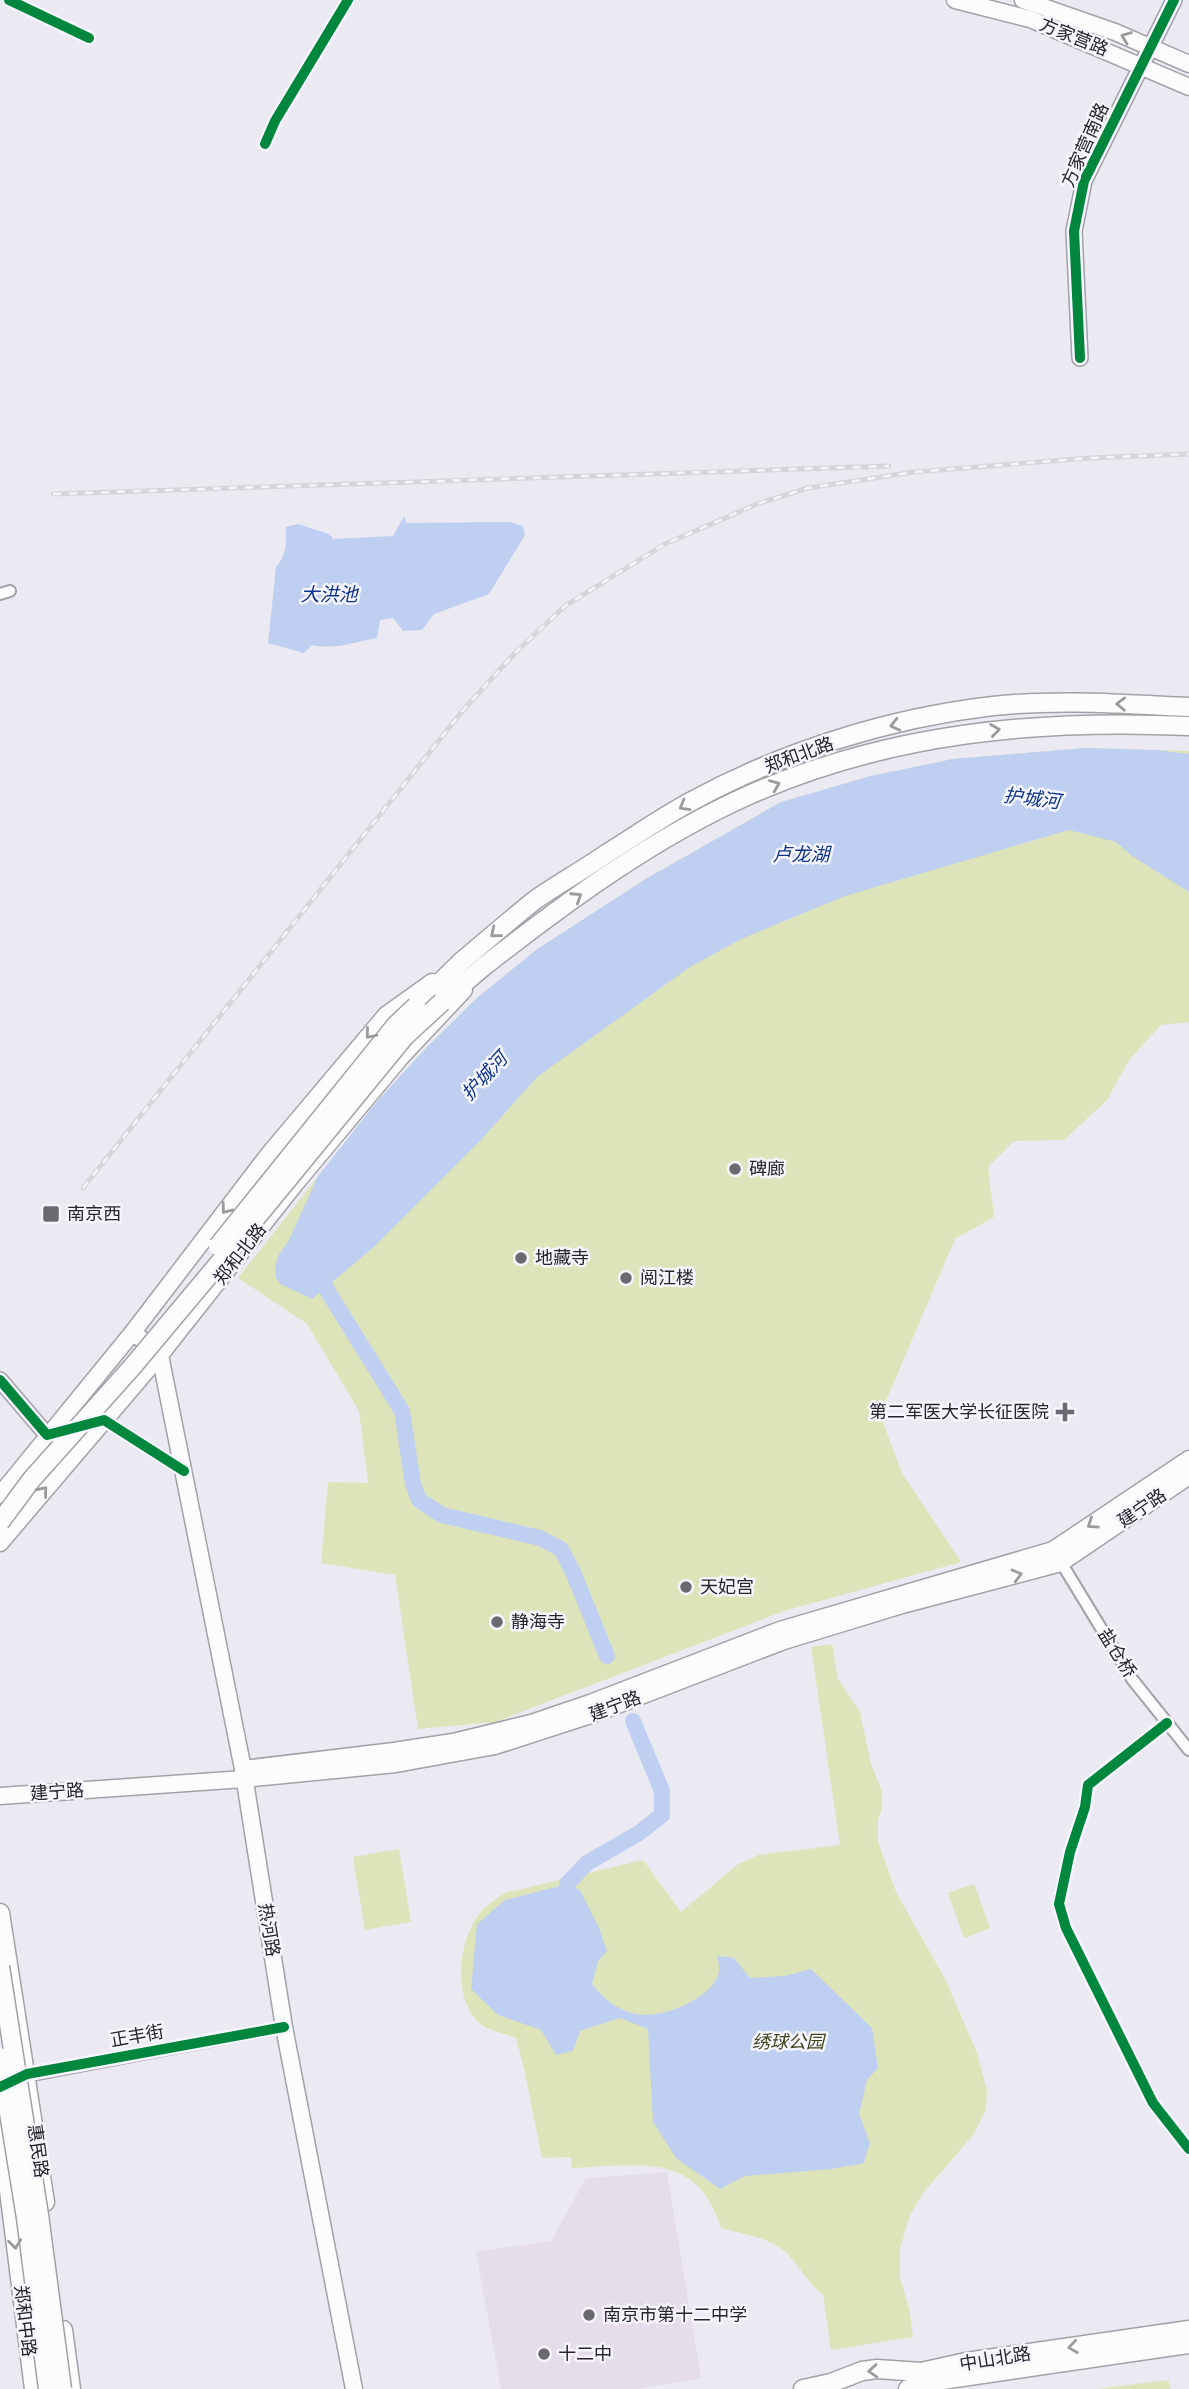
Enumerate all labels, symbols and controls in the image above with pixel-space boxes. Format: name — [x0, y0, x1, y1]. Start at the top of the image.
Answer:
street label: 方家营路 — [1037, 14, 1111, 60]
one-way arrow — [1121, 31, 1133, 45]
street label: 方家营南路 — [1058, 100, 1112, 190]
water label: 大洪池 — [300, 584, 359, 605]
one-way arrow — [1115, 696, 1126, 711]
one-way arrow — [889, 717, 901, 731]
one-way arrow — [989, 722, 1001, 737]
street label: 郑和北路 — [762, 733, 836, 777]
one-way arrow — [768, 780, 780, 794]
water label: 护城河 — [1002, 785, 1065, 813]
one-way arrow — [678, 798, 691, 811]
water label: 卢龙湖 — [772, 844, 832, 865]
one-way arrow — [570, 892, 583, 905]
one-way arrow — [491, 925, 504, 937]
one-way arrow — [366, 1025, 378, 1038]
water label: 护城河 — [457, 1045, 514, 1104]
place label: 碑廊 — [749, 1159, 785, 1179]
marker: 碑廊 — [727, 1161, 743, 1177]
one-way arrow — [222, 1202, 235, 1214]
marker: 南京西 — [41, 1204, 61, 1224]
place label: 南京西 — [67, 1204, 121, 1224]
street label: 郑和北路 — [210, 1219, 270, 1289]
place label: 地藏寺 — [535, 1248, 589, 1268]
marker: 地藏寺 — [513, 1250, 529, 1266]
place label: 阅江楼 — [640, 1268, 694, 1288]
marker: 阅江楼 — [618, 1270, 634, 1286]
place label: 第二军医大学长征医院 — [869, 1402, 1049, 1422]
marker: 第二军医大学长征医院 — [1055, 1402, 1075, 1422]
street label: 建宁路 — [1114, 1485, 1170, 1531]
one-way arrow — [35, 1486, 48, 1498]
one-way arrow — [1087, 1516, 1100, 1528]
one-way arrow — [1011, 1569, 1023, 1583]
place label: 天妃宫 — [700, 1577, 754, 1597]
marker: 天妃宫 — [678, 1579, 694, 1595]
place label: 静海寺 — [511, 1612, 565, 1632]
marker: 静海寺 — [489, 1614, 505, 1630]
street label: 盐仓桥 — [1094, 1625, 1140, 1681]
street label: 建宁路 — [586, 1687, 644, 1725]
street label: 建宁路 — [29, 1780, 85, 1804]
street label: 热河路 — [255, 1902, 283, 1958]
street label: 正丰街 — [109, 2021, 165, 2051]
park label: 绣球公园 — [752, 2032, 827, 2052]
street label: 惠民路 — [24, 2123, 52, 2179]
one-way arrow — [7, 2238, 22, 2250]
street label: 郑和中路 — [11, 2284, 39, 2358]
place label: 南京市第十二中学 — [603, 2305, 747, 2325]
marker: 南京市第十二中学 — [581, 2307, 597, 2323]
one-way arrow — [1067, 2339, 1079, 2354]
street label: 中山北路 — [958, 2343, 1032, 2375]
place label: 十二中 — [558, 2344, 612, 2364]
marker: 十二中 — [536, 2346, 552, 2362]
one-way arrow — [867, 2363, 878, 2378]

